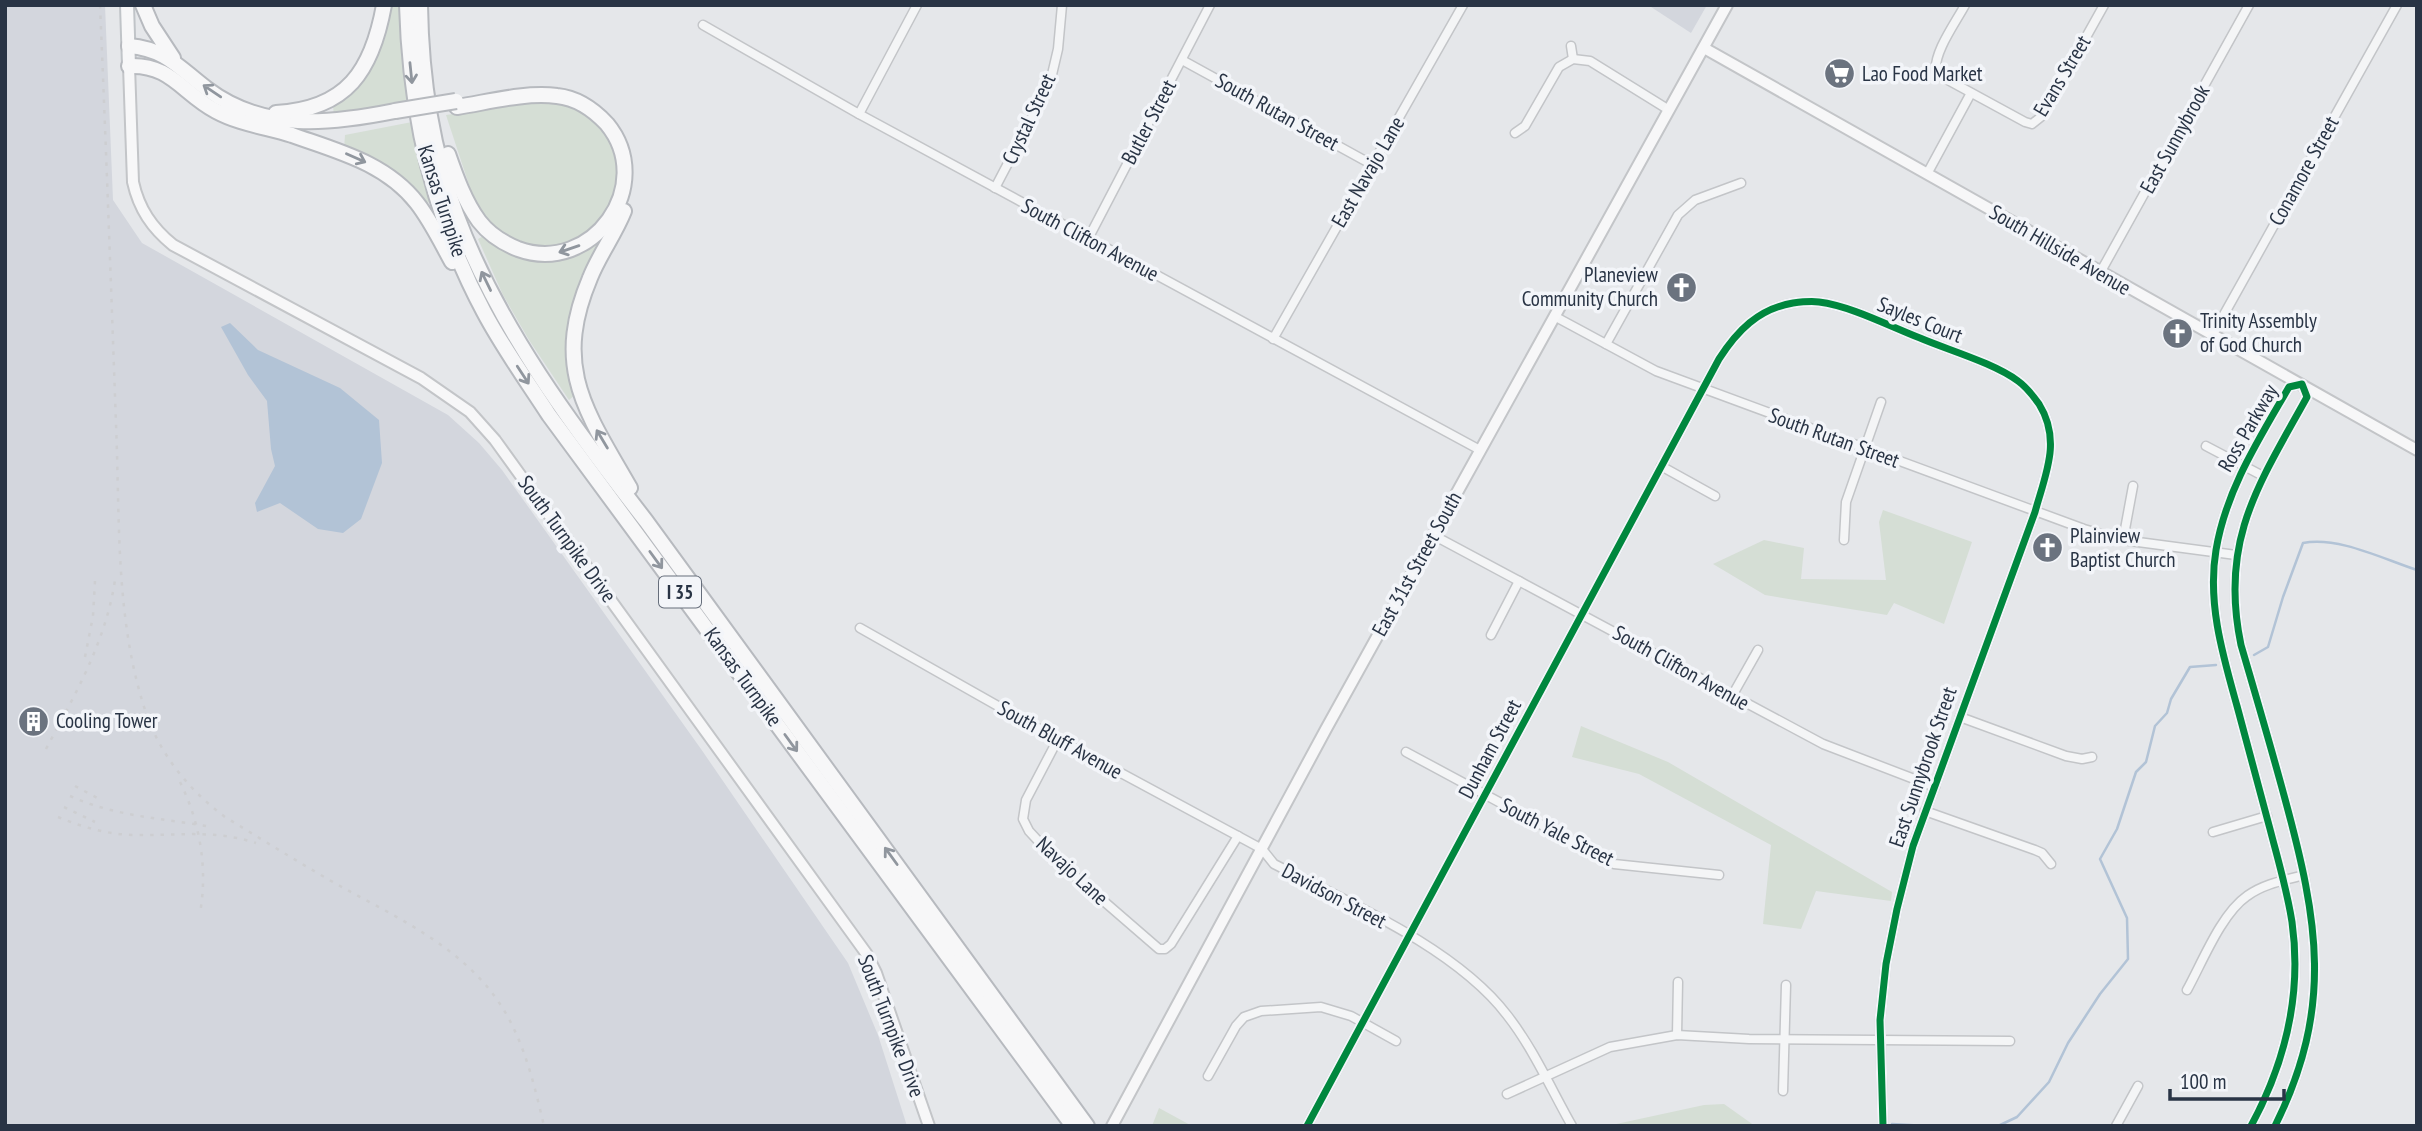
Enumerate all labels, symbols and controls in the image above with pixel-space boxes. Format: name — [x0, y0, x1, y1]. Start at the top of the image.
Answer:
street label: Evans Street — [2027, 30, 2096, 121]
supermarket icon: Lao Food Market — [1822, 57, 1856, 91]
place label: Lao Food Market — [1862, 60, 1983, 87]
one-way arrow — [404, 62, 417, 84]
street label: South Rutan Street — [1211, 67, 1344, 157]
street label: Crystal Street — [996, 69, 1061, 168]
street label: Butler Street — [1115, 75, 1182, 169]
street label: East Sunnybrook — [2134, 80, 2216, 198]
one-way arrow — [203, 84, 222, 98]
street label: East Navajo Lane — [1325, 111, 1410, 232]
street label: Conamore Street — [2262, 111, 2345, 230]
street label: Kansas Turnpike — [412, 141, 473, 260]
one-way arrow — [345, 152, 366, 165]
street label: South Clifton Avenue — [1017, 192, 1164, 287]
street label: South Hillside Avenue — [1985, 198, 2136, 301]
one-way arrow — [559, 244, 581, 257]
place label: Planeview Community Church — [1522, 261, 1659, 312]
church icon: Planeview Community Church — [1664, 270, 1698, 304]
one-way arrow — [479, 271, 492, 292]
street label: Sayles Court — [1874, 290, 1967, 349]
place label: Trinity Assembly of God Church — [2200, 307, 2317, 358]
church icon: Trinity Assembly of God Church — [2160, 316, 2194, 350]
one-way arrow — [516, 365, 530, 384]
street label: Ross Parkway — [2212, 379, 2284, 476]
street label: South Rutan Street — [1765, 401, 1903, 474]
one-way arrow — [595, 430, 609, 450]
street label: South Turnpike Drive — [512, 470, 623, 608]
street label: East 31st Street South — [1366, 487, 1467, 641]
place label: Plainview Baptist Church — [2070, 522, 2176, 573]
church icon: Plainview Baptist Church — [2030, 531, 2064, 565]
one-way arrow — [649, 550, 663, 569]
road number: I 35 — [659, 576, 701, 608]
street label: South Clifton Avenue — [1608, 619, 1754, 716]
street label: Kansas Turnpike — [698, 622, 788, 732]
street label: East Sunnybrook Street — [1882, 683, 1963, 851]
street label: South Bluff Avenue — [993, 694, 1127, 785]
street label: Dunham Street — [1452, 694, 1527, 803]
building icon: Cooling Tower — [16, 704, 50, 738]
place label: Cooling Tower — [56, 707, 158, 734]
one-way arrow — [784, 733, 799, 752]
street label: South Yale Street — [1496, 791, 1619, 872]
street label: Navajo Lane — [1031, 830, 1114, 911]
one-way arrow — [883, 847, 898, 866]
street label: Davidson Street — [1277, 857, 1391, 934]
street label: South Turnpike Drive — [852, 951, 931, 1101]
scale bar — [2170, 1058, 2284, 1102]
text: 100 m — [2180, 1068, 2226, 1095]

